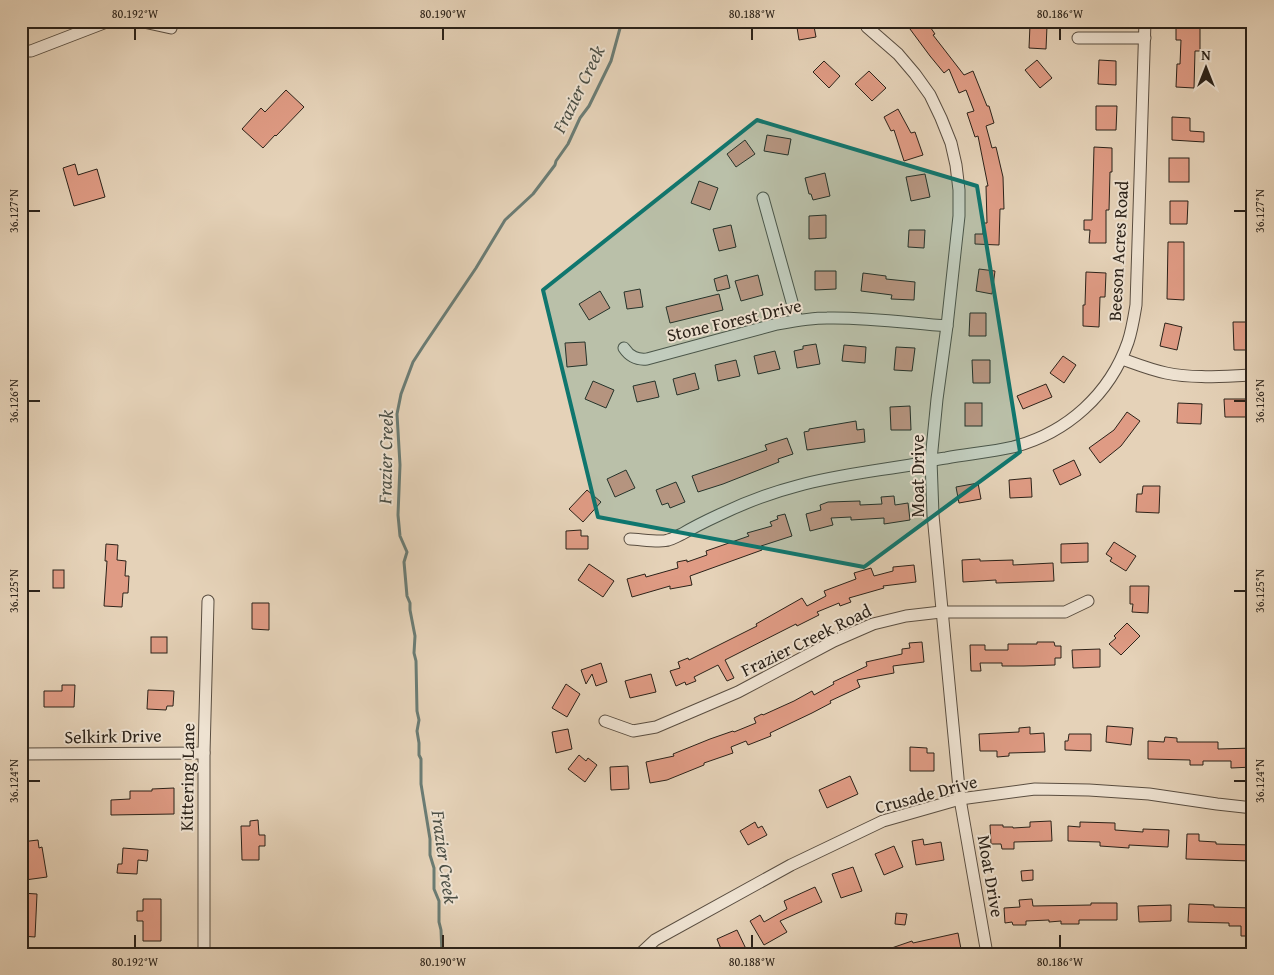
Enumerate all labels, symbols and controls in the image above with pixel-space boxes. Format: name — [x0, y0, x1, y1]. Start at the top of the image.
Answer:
text: 80.192°W — [112, 5, 159, 22]
text: 80.190°W — [420, 5, 467, 22]
text: 80.188°W — [729, 5, 776, 22]
text: 80.186°W — [1037, 5, 1084, 22]
water label: Frazier Creek — [544, 40, 611, 138]
north arrow — [1182, 42, 1232, 92]
text: N — [1201, 45, 1211, 65]
street label: Beeson Acres Road — [1101, 180, 1135, 322]
text: 36.127°N — [5, 189, 22, 233]
text: 36.127°N — [1251, 189, 1268, 233]
street label: Stone Forest Drive — [664, 291, 804, 349]
text: 36.126°N — [5, 379, 22, 423]
text: 36.126°N — [1251, 379, 1268, 423]
water label: Frazier Creek — [370, 409, 400, 505]
street label: Moat Drive — [904, 434, 931, 518]
text: 36.125°N — [5, 569, 22, 613]
text: 36.125°N — [1251, 569, 1268, 613]
street label: Frazier Creek Road — [736, 597, 876, 683]
street label: Selkirk Drive — [64, 722, 162, 750]
street label: Kittering Lane — [173, 723, 201, 831]
text: 36.124°N — [5, 759, 22, 803]
text: 36.124°N — [1251, 759, 1268, 803]
street label: Crusade Drive — [872, 767, 980, 821]
water label: Frazier Creek — [424, 807, 465, 906]
street label: Moat Drive — [970, 833, 1012, 919]
text: 80.192°W — [112, 953, 159, 970]
text: 80.190°W — [420, 953, 467, 970]
text: 80.188°W — [729, 953, 776, 970]
text: 80.186°W — [1037, 953, 1084, 970]

